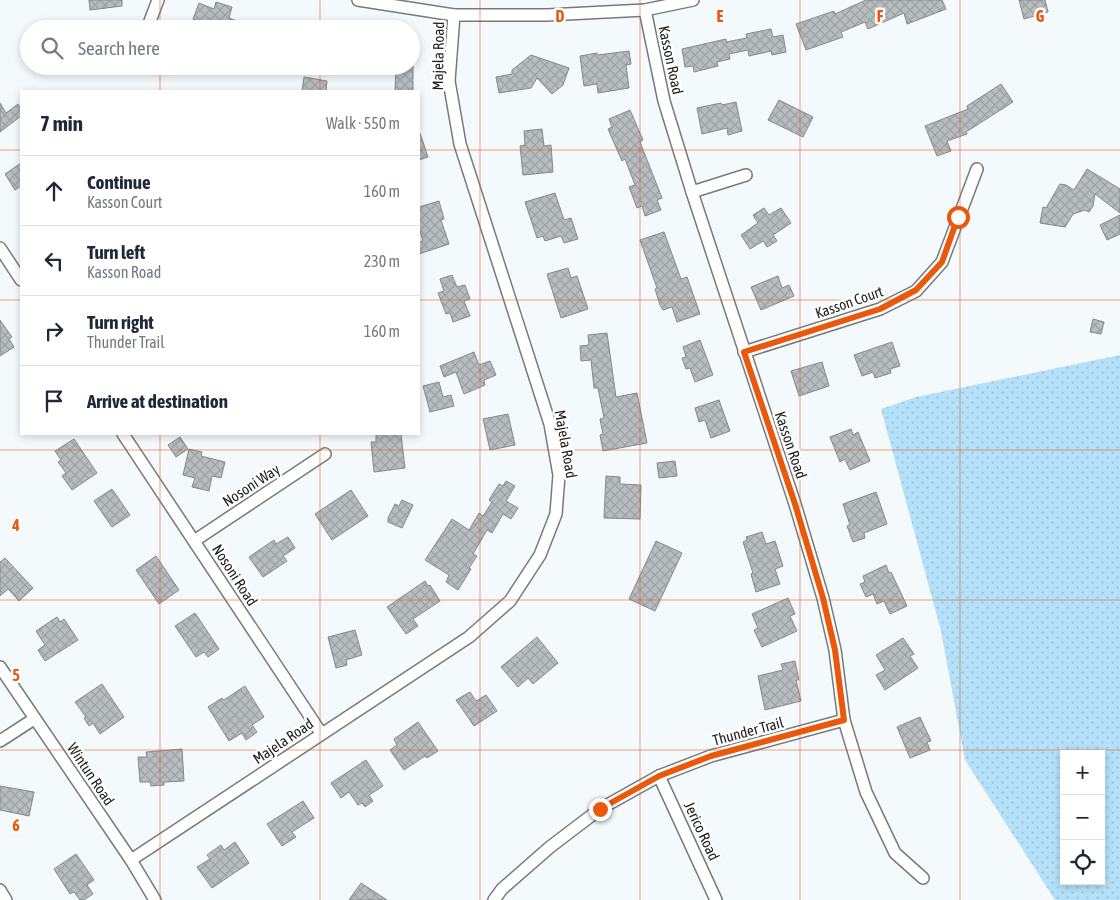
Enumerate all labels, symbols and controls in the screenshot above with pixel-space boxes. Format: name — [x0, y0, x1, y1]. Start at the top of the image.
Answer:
text: D — [556, 7, 565, 25]
text: E — [717, 7, 724, 25]
text: F — [877, 7, 884, 25]
text: G — [1036, 7, 1045, 25]
search box — [20, 20, 420, 75]
street label: Majela Road — [429, 21, 447, 91]
street label: Kasson Road — [655, 24, 687, 96]
icon: search — [38, 34, 66, 62]
text: Search here — [78, 37, 160, 59]
text: 7 min — [40, 111, 83, 135]
text: Walk · 550 m — [326, 114, 400, 132]
text: Continue — [87, 171, 151, 193]
icon: ahead — [40, 177, 68, 205]
text: 160 m — [364, 182, 400, 200]
text: Kasson Court — [87, 193, 162, 211]
route start — [947, 206, 970, 229]
text: Turn left — [87, 241, 145, 263]
icon: left — [40, 247, 68, 275]
text: 230 m — [364, 252, 400, 270]
text: Kasson Road — [87, 263, 161, 281]
street label: Kasson Court — [813, 282, 885, 322]
text: Turn right — [87, 311, 154, 333]
icon: right — [40, 317, 68, 345]
text: 160 m — [364, 322, 400, 340]
text: Thunder Trail — [87, 333, 165, 351]
icon: arrive — [40, 387, 68, 415]
text: Arrive at destination — [87, 390, 228, 412]
street label: Majela Road — [552, 409, 580, 479]
street label: Kasson Road — [772, 409, 810, 481]
street label: Nosoni Way — [219, 460, 283, 510]
text: 4 — [11, 516, 20, 534]
street label: Nosoni Road — [209, 541, 261, 609]
text: 5 — [12, 666, 20, 684]
street label: Thunder Trail — [711, 713, 785, 749]
street label: Majela Road — [250, 715, 316, 767]
street label: Wintun Road — [64, 740, 118, 808]
map controls — [1060, 750, 1105, 885]
button: + — [1060, 750, 1105, 795]
button: − — [1060, 795, 1105, 840]
route end — [589, 798, 612, 821]
street label: Jerico Road — [681, 799, 723, 863]
text: 6 — [12, 816, 20, 834]
button: locate — [1060, 840, 1105, 885]

